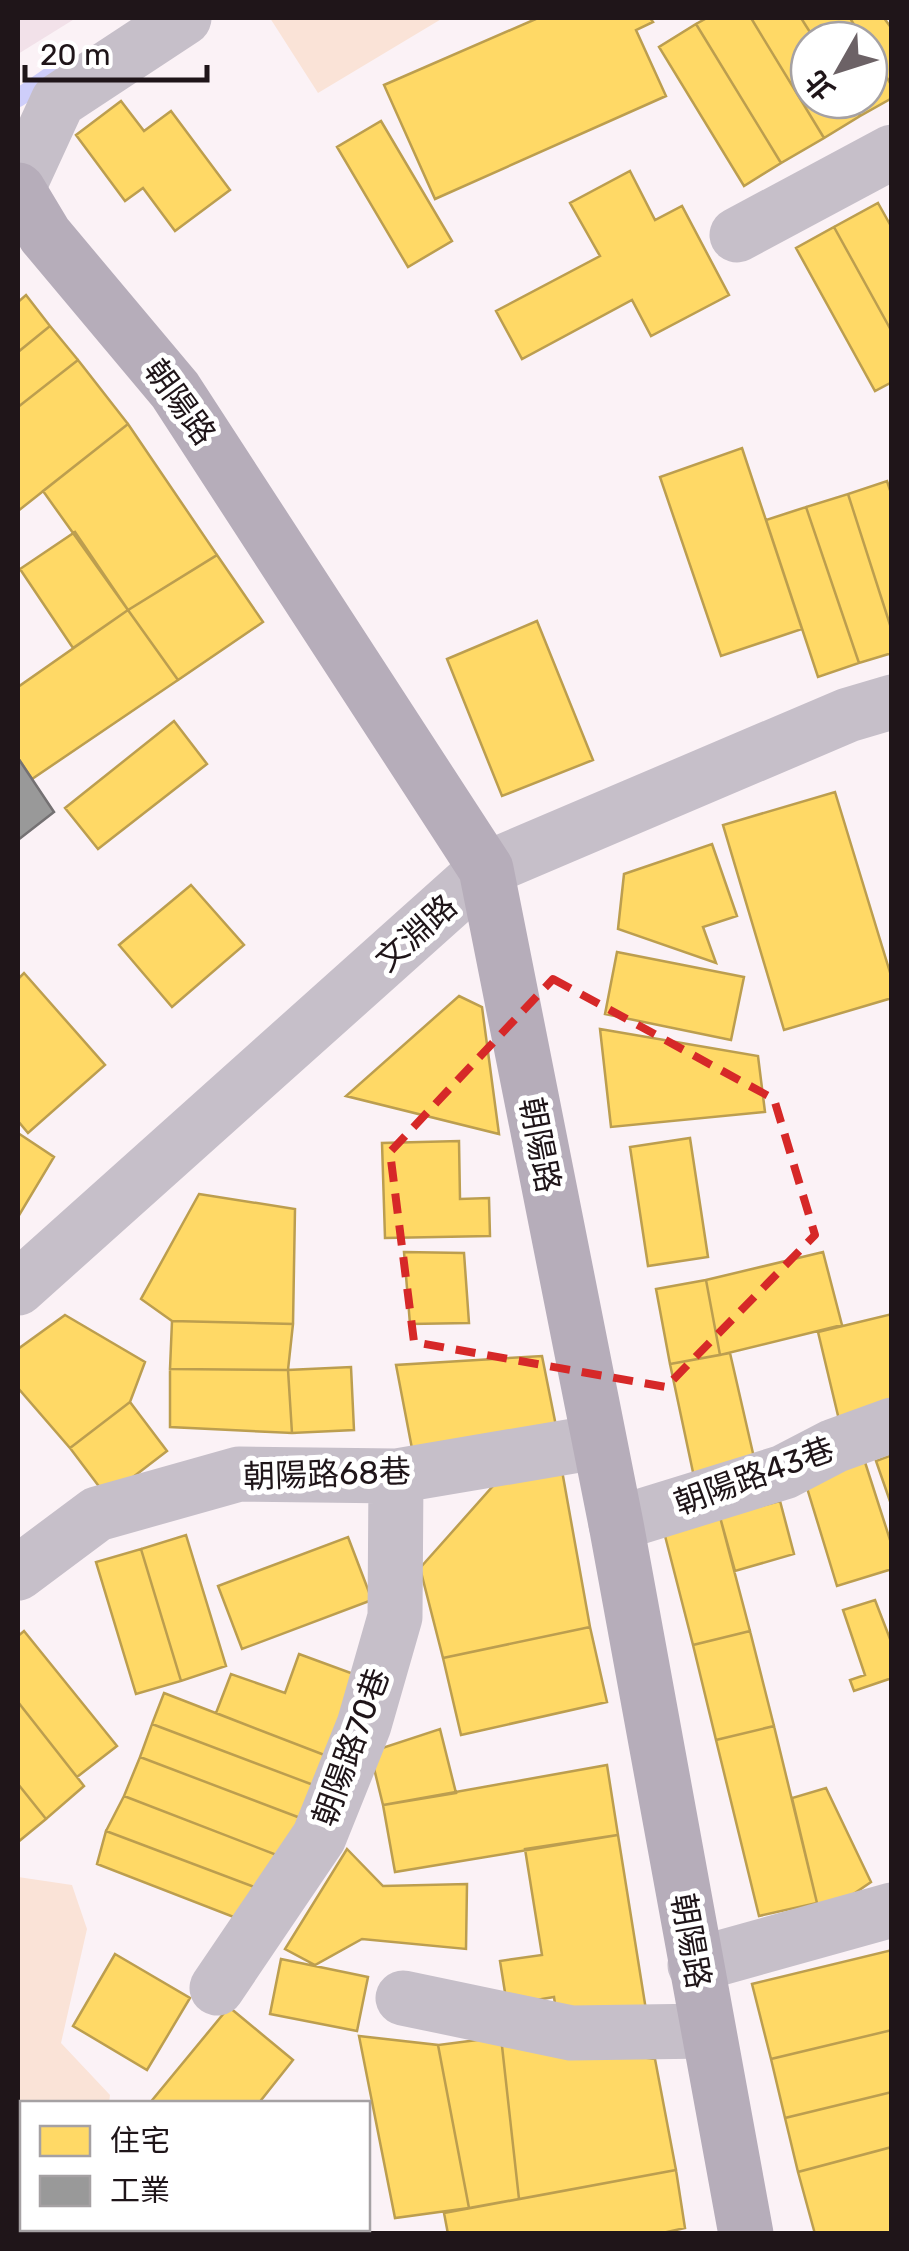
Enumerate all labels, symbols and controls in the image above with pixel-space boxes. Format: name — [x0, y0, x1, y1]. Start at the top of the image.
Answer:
scale bar — [25, 20, 208, 82]
north arrow — [789, 20, 889, 120]
text: 20 m — [40, 37, 111, 73]
text: 北 — [798, 64, 842, 107]
street label: 朝陽路 — [136, 352, 224, 452]
street label: 文淵路 — [368, 887, 464, 979]
street label: 朝陽路 — [512, 1094, 568, 1196]
street label: 朝陽路43巷 — [669, 1430, 839, 1522]
street label: 朝陽路68巷 — [243, 1452, 411, 1496]
street label: 朝陽路70巷 — [305, 1663, 397, 1831]
street label: 朝陽路 — [664, 1890, 718, 1992]
legend — [20, 2101, 370, 2231]
text: 住宅 — [110, 2123, 170, 2159]
text: 工業 — [110, 2173, 170, 2209]

